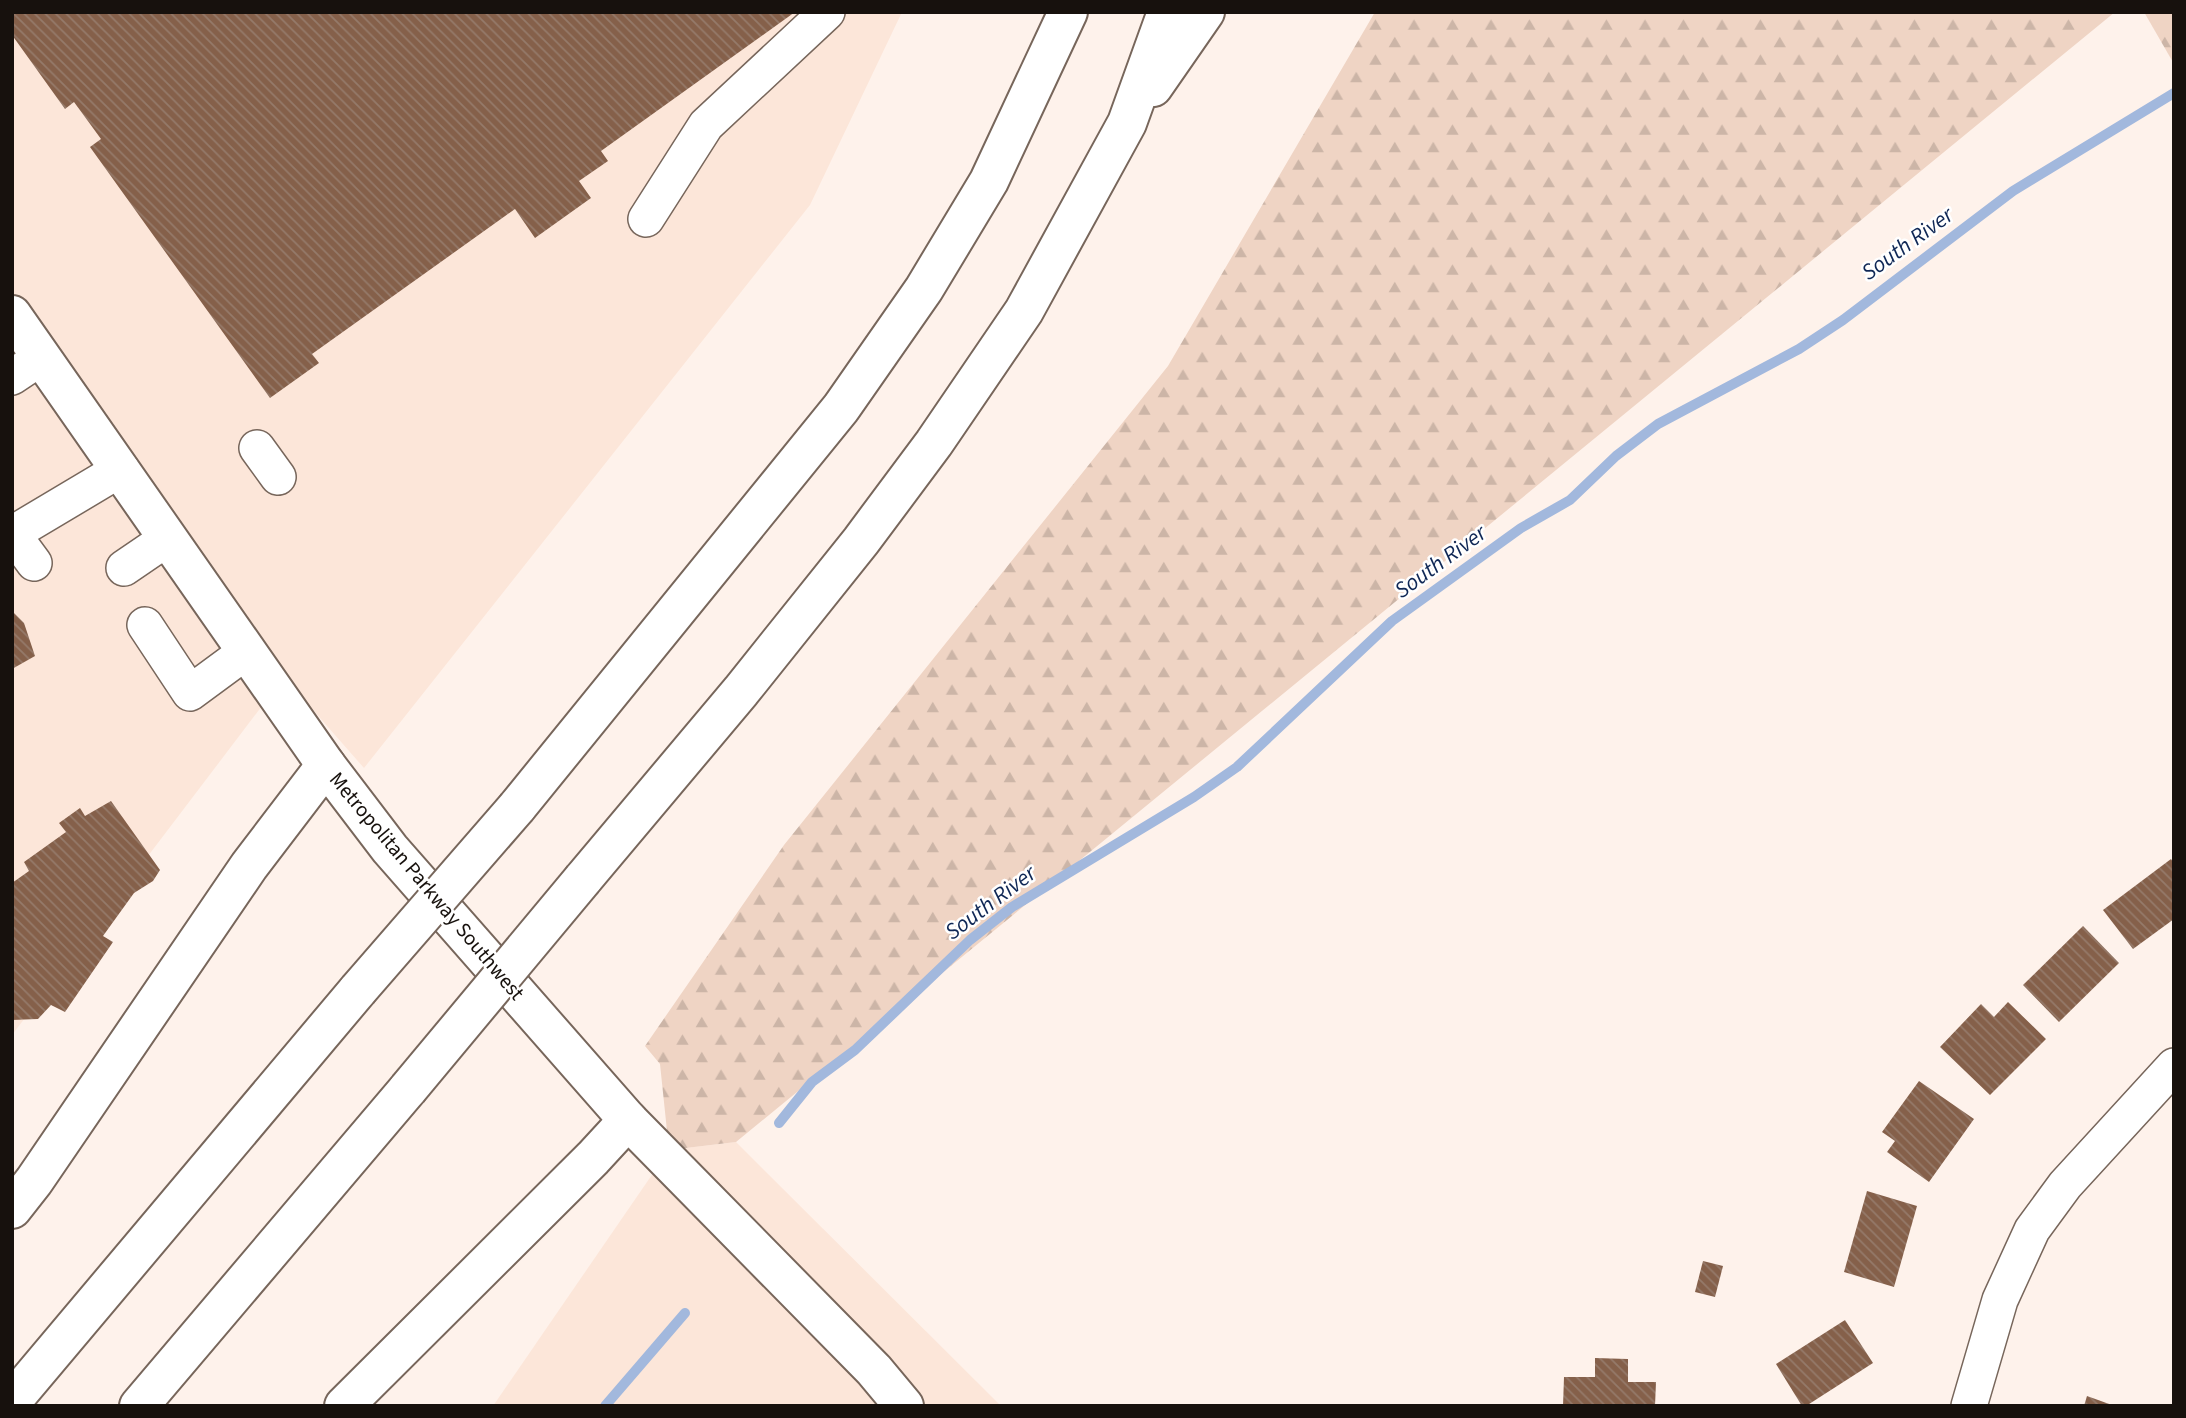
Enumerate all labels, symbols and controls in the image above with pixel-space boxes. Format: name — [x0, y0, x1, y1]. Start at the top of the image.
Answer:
water label: South River — [1854, 198, 1961, 288]
water label: South River — [1387, 516, 1494, 606]
street label: Metropolitan Parkway Southwest — [322, 765, 532, 1007]
water label: South River — [938, 856, 1044, 948]

